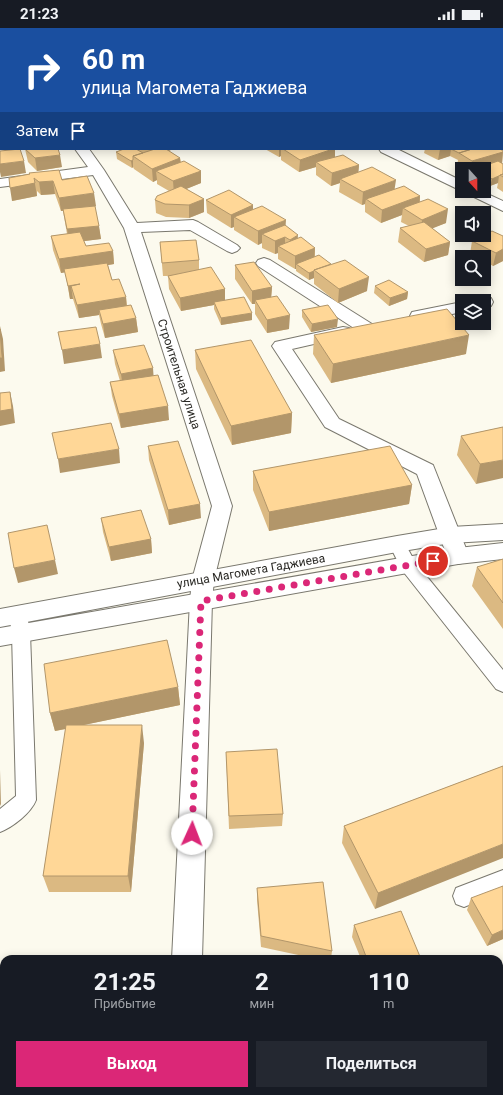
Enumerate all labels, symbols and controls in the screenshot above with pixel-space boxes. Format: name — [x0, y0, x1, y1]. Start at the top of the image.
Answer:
text: 21:23 — [20, 5, 59, 23]
text: 60 m — [82, 43, 145, 76]
icon: right — [16, 44, 68, 96]
text: улица Магомета Гаджиева — [82, 77, 307, 98]
icon: arrive — [67, 120, 89, 142]
text: Затем — [16, 122, 59, 140]
north arrow — [455, 162, 491, 198]
map controls — [455, 162, 491, 330]
button: sound — [455, 206, 491, 242]
button: search — [455, 250, 491, 286]
button: layers — [455, 294, 491, 330]
street label: Строительная улица — [155, 317, 203, 431]
pin — [416, 544, 450, 578]
icon: arrive — [422, 550, 444, 572]
street label: улица Магомета Гаджиева — [176, 551, 326, 591]
position arrow — [171, 813, 213, 855]
text: 21:25 — [94, 968, 156, 996]
text: 2 — [255, 968, 269, 996]
text: 110 — [368, 968, 409, 996]
text: Прибытие — [94, 996, 156, 1011]
text: мин — [250, 996, 274, 1011]
text: m — [383, 996, 394, 1011]
button: Выход — [16, 1041, 248, 1087]
button: Поделиться — [256, 1041, 487, 1087]

